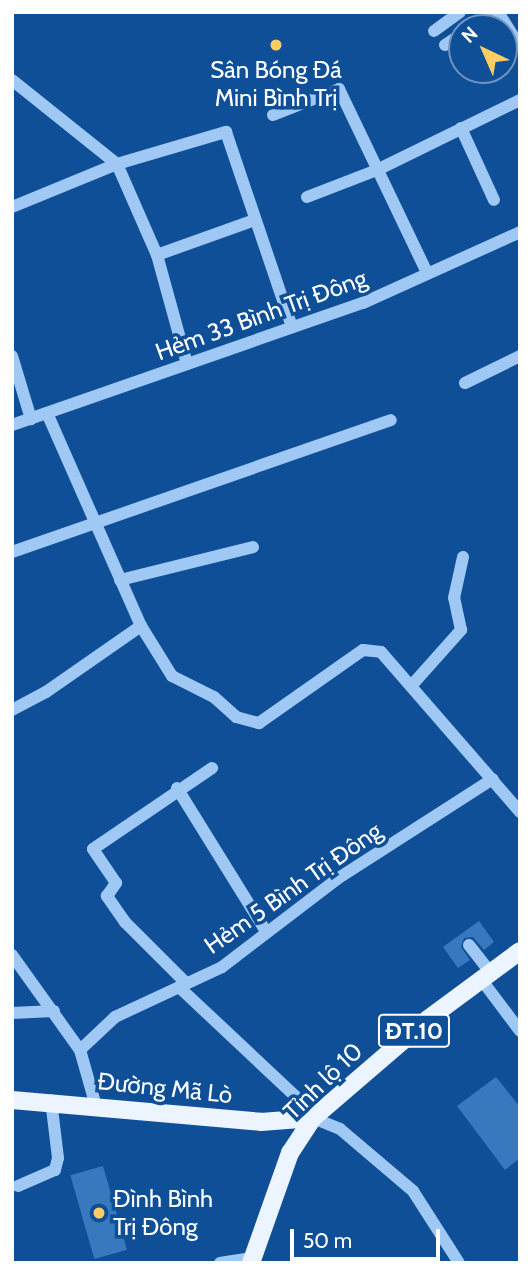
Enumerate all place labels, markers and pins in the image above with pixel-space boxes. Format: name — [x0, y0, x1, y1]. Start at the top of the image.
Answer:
marker: Sân Bóng Đá Mini Bình Trị — [268, 37, 284, 53]
place label: Sân Bóng Đá Mini Bình Trị — [210, 56, 342, 112]
place label: Đình Bình Trị Đông — [113, 1185, 213, 1241]
marker: Đình Bình Trị Đông — [91, 1205, 107, 1221]

